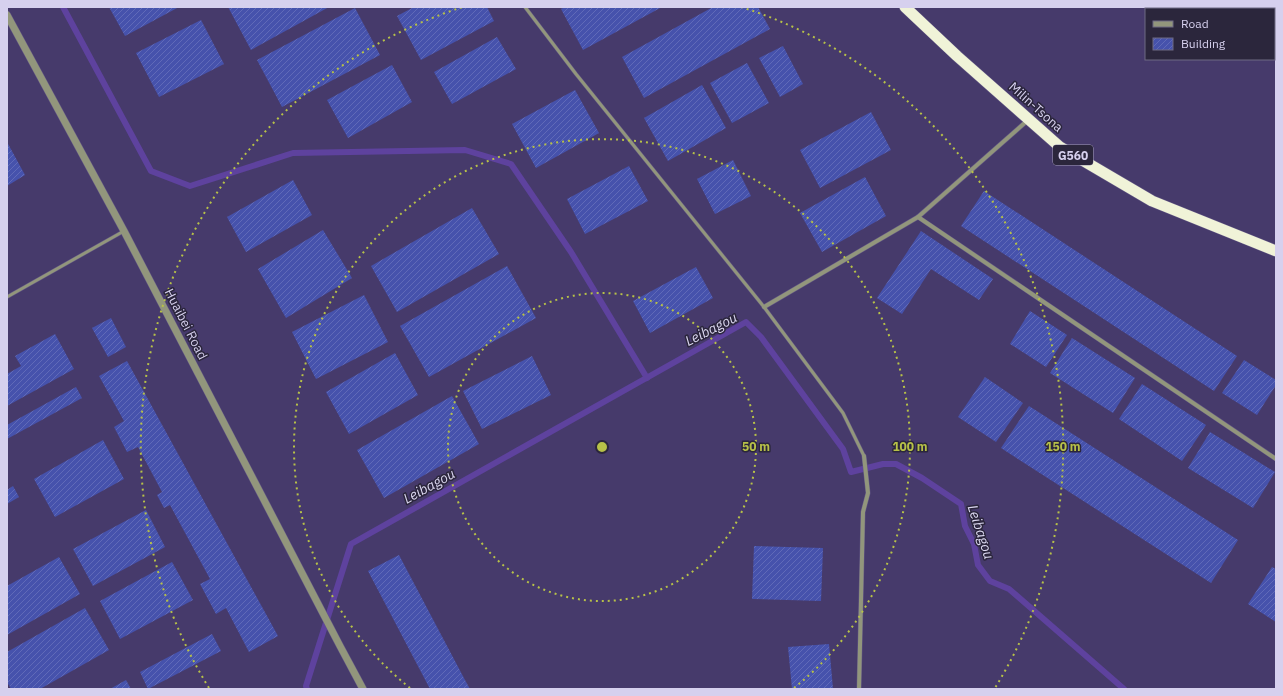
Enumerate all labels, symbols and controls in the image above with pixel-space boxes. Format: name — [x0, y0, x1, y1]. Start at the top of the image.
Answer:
legend — [1145, 8, 1275, 60]
text: Road — [1181, 16, 1209, 31]
text: Building — [1181, 36, 1226, 51]
street label: Milin-Tsona — [1005, 78, 1067, 136]
road number: G560 — [1053, 145, 1093, 165]
street label: Huaibei Road — [161, 286, 211, 362]
water label: Leibagou — [682, 308, 740, 350]
text: 50 m — [742, 439, 770, 454]
text: 100 m — [892, 439, 928, 454]
text: 150 m — [1045, 439, 1081, 454]
centre of rings — [595, 440, 609, 454]
water label: Leibagou — [400, 464, 458, 508]
water label: Leibagou — [964, 502, 998, 562]

